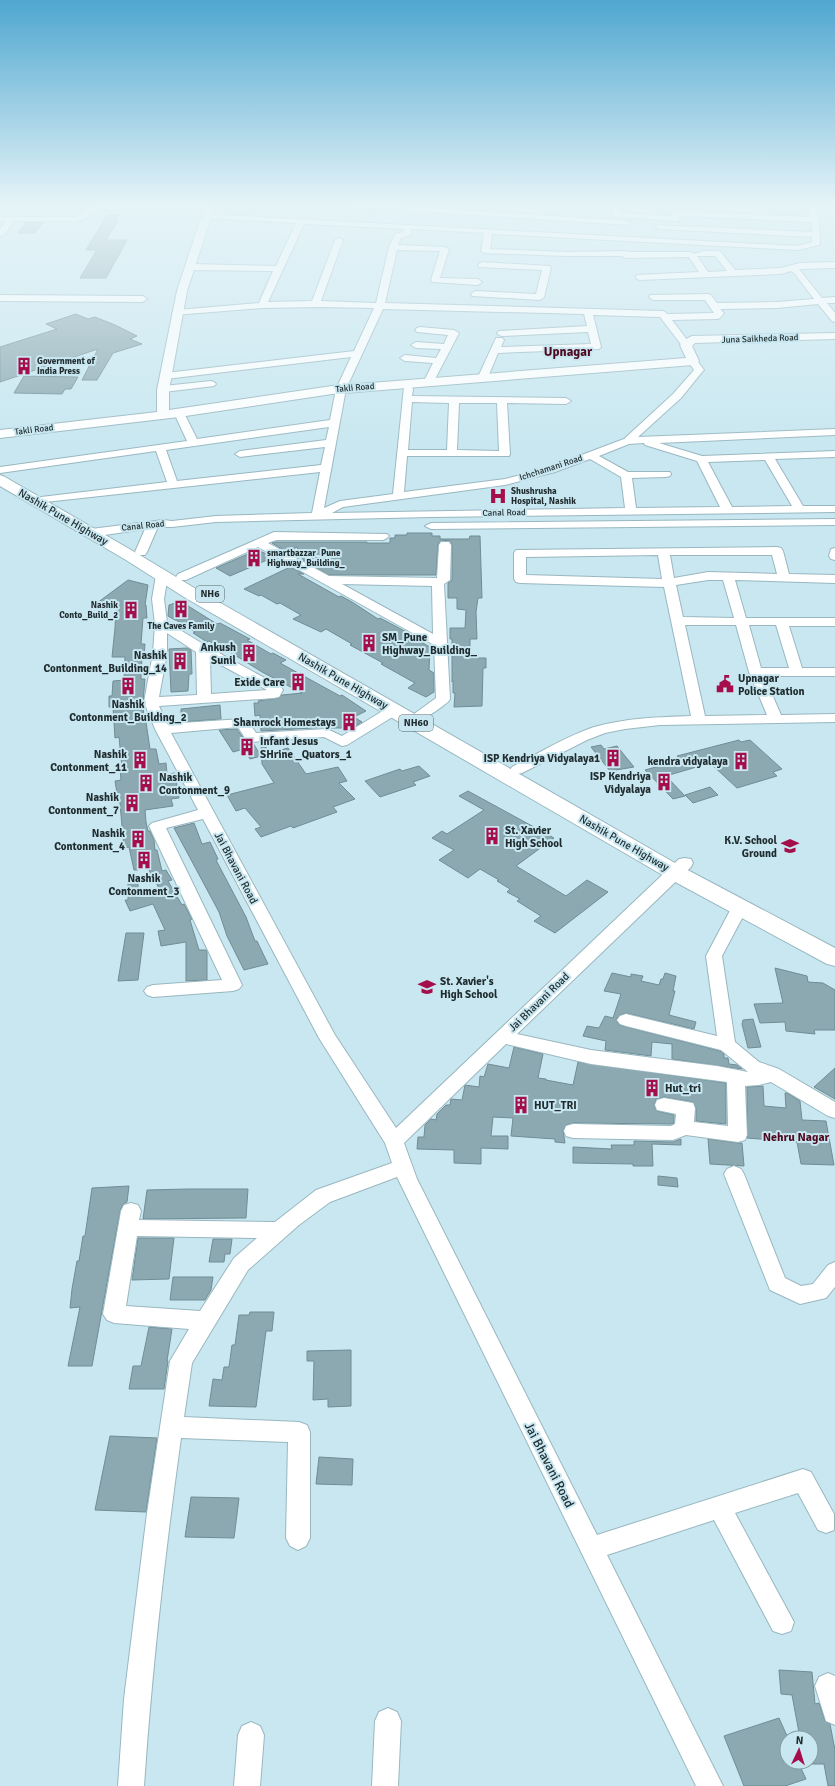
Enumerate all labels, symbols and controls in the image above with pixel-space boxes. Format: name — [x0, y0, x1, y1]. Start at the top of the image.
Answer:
street label: Juna Saikheda Road — [721, 332, 799, 346]
district label: Upnagar — [544, 344, 593, 360]
building icon: Government of India Press — [14, 356, 34, 376]
place label: Government of India Press — [37, 356, 95, 377]
street label: Takli Road — [335, 381, 375, 395]
street label: Takli Road — [14, 422, 54, 438]
street label: Ichchamani Road — [518, 453, 584, 483]
street label: Nashik Pune Highway — [16, 486, 111, 548]
hospital icon: Shushrusha Hospital, Nashik — [488, 486, 508, 506]
place label: Shushrusha Hospital, Nashik — [511, 486, 576, 507]
street label: Canal Road — [482, 507, 526, 519]
street label: Canal Road — [121, 518, 165, 534]
building icon: smartbazzar_Pune Highway_Building_ — [244, 548, 264, 568]
place label: smartbazzar_Pune Highway_Building_ — [267, 548, 346, 569]
road number: NH6 — [196, 586, 224, 602]
building icon: The Caves Family — [171, 599, 191, 619]
place label: Nashik Conto_Build_2 — [59, 600, 118, 621]
building icon: Nashik Conto_Build_2 — [121, 600, 141, 620]
place label: The Caves Family — [148, 621, 215, 632]
place label: SM_Pune Highway_Building_ — [382, 631, 478, 657]
building icon: SM_Pune Highway_Building_ — [359, 633, 379, 653]
place label: Ankush Sunil — [200, 641, 237, 667]
building icon: Ankush Sunil — [239, 643, 259, 663]
place label: Nashik Contonment_Building_14 — [43, 649, 167, 675]
street label: Nashik Pune Highway — [296, 650, 391, 712]
building icon: Nashik Contonment_Building_14 — [170, 651, 190, 671]
building icon: Exide Care — [288, 672, 308, 692]
place label: Upnagar Police Station — [738, 672, 805, 698]
public building icon: Upnagar Police Station — [715, 674, 735, 694]
building icon: Nashik Contonment_Building_2 — [118, 676, 138, 696]
place label: Exide Care — [234, 676, 286, 689]
place label: Nashik Contonment_Building_2 — [69, 698, 187, 724]
building icon: Shamrock Homestays — [339, 712, 359, 732]
road number: NH60 — [399, 715, 433, 731]
place label: Shamrock Homestays — [234, 716, 336, 729]
place label: Infant Jesus SHrine _Quators_1 — [260, 735, 352, 761]
building icon: Infant Jesus SHrine _Quators_1 — [237, 737, 257, 757]
place label: Nashik Contonment_11 — [50, 748, 127, 774]
building icon: ISP Kendriya Vidyalaya1 — [603, 748, 623, 768]
building icon: Nashik Contonment_11 — [130, 750, 150, 770]
building icon: kendra vidyalaya — [731, 751, 751, 771]
place label: ISP Kendriya Vidyalaya1 — [483, 752, 600, 765]
place label: kendra vidyalaya — [648, 755, 728, 768]
place label: ISP Kendriya Vidyalaya — [590, 770, 651, 796]
place label: Nashik Contonment_9 — [159, 771, 230, 797]
building icon: ISP Kendriya Vidyalaya — [654, 772, 674, 792]
building icon: Nashik Contonment_9 — [136, 773, 156, 793]
place label: Nashik Contonment_7 — [48, 791, 119, 817]
building icon: Nashik Contonment_7 — [122, 793, 142, 813]
street label: Nashik Pune Highway — [577, 812, 672, 874]
place label: St. Xavier High School — [505, 824, 563, 850]
building icon: St. Xavier High School — [482, 826, 502, 846]
place label: Nashik Contonment_4 — [54, 827, 125, 853]
building icon: Nashik Contonment_4 — [128, 829, 148, 849]
street label: Jai Bhavani Road — [212, 830, 260, 906]
place label: K.V. School Ground — [724, 834, 778, 860]
school or university icon: K.V. School Ground — [780, 836, 800, 856]
building icon: Nashik Contonment_3 — [134, 850, 154, 870]
place label: Nashik Contonment_3 — [109, 872, 179, 898]
street label: Jai Bhavani Road — [506, 970, 572, 1034]
place label: St. Xavier's High School — [440, 975, 498, 1001]
school or university icon: St. Xavier's High School — [417, 977, 437, 997]
building icon: Hut_tri — [642, 1078, 662, 1098]
place label: Hut_tri — [665, 1082, 701, 1095]
building icon: HUT_TRI — [511, 1095, 531, 1115]
place label: HUT_TRI — [534, 1099, 577, 1112]
district label: Nehru Nagar — [763, 1130, 830, 1145]
street label: Jai Bhavani Road — [521, 1420, 577, 1510]
north arrow — [779, 1730, 819, 1770]
text: N — [795, 1734, 804, 1747]

